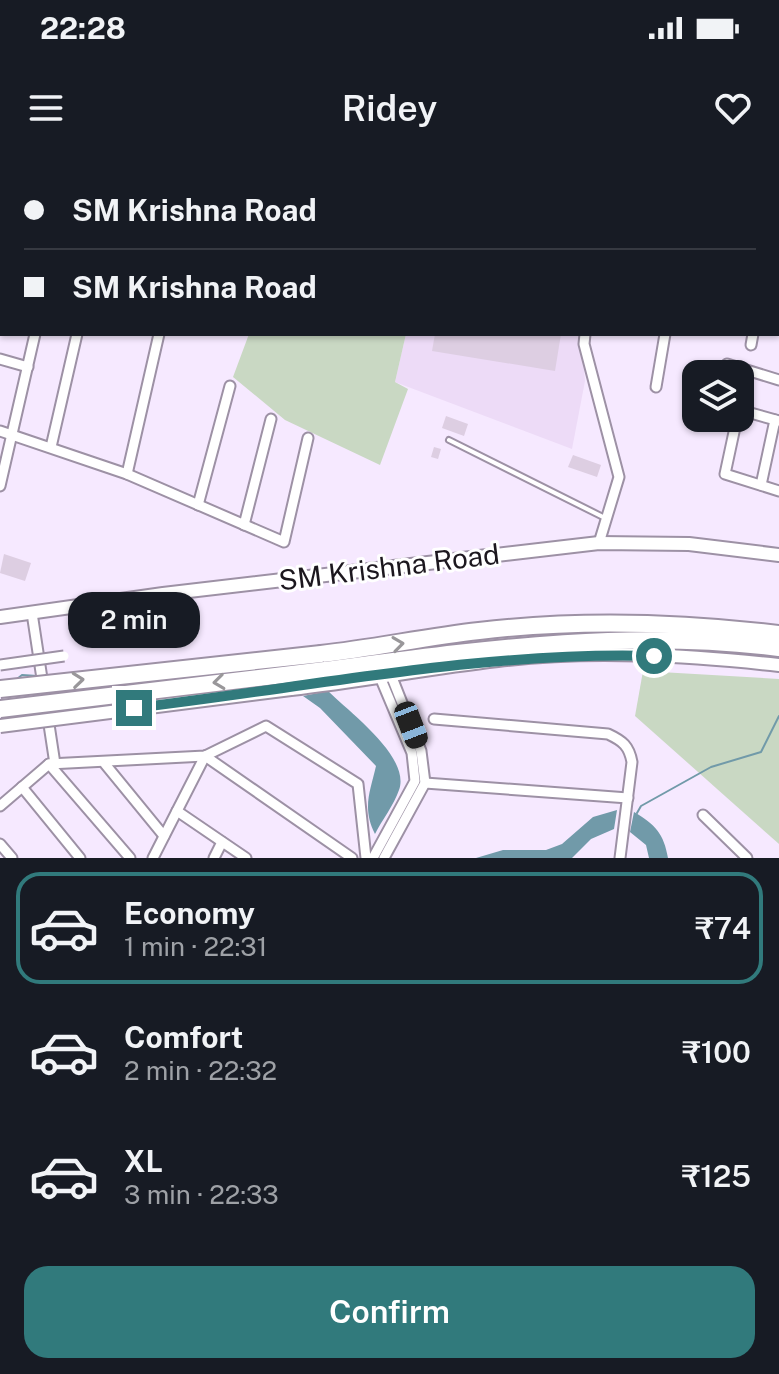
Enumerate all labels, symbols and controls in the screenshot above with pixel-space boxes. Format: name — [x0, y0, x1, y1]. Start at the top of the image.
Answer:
text: 22:28 — [40, 10, 126, 46]
icon: menu — [24, 86, 68, 130]
icon: heart — [711, 86, 755, 130]
text: Ridey — [342, 87, 437, 129]
text: SM Krishna Road — [72, 192, 317, 228]
text: SM Krishna Road — [72, 269, 317, 305]
map controls — [682, 360, 754, 432]
button: layers — [682, 360, 754, 432]
street label: SM Krishna Road — [277, 537, 501, 596]
callout: 2 min — [68, 592, 200, 648]
text: 2 min — [100, 604, 168, 635]
one-way arrow — [391, 636, 405, 653]
route start — [636, 638, 672, 674]
one-way arrow — [71, 672, 84, 689]
one-way arrow — [212, 673, 225, 690]
route end — [116, 690, 152, 726]
car — [391, 698, 431, 752]
icon: car — [28, 892, 100, 964]
text: Economy — [124, 895, 255, 931]
text: ₹74 — [695, 910, 751, 946]
text: 1 min · 22:31 — [124, 931, 267, 962]
icon: car — [28, 1016, 100, 1088]
text: Comfort — [124, 1019, 243, 1055]
text: ₹100 — [682, 1034, 751, 1070]
text: 2 min · 22:32 — [124, 1055, 277, 1086]
icon: car — [28, 1140, 100, 1212]
text: XL — [124, 1143, 163, 1179]
text: ₹125 — [682, 1158, 751, 1194]
text: 3 min · 22:33 — [124, 1179, 279, 1210]
button: Confirm — [24, 1266, 755, 1358]

